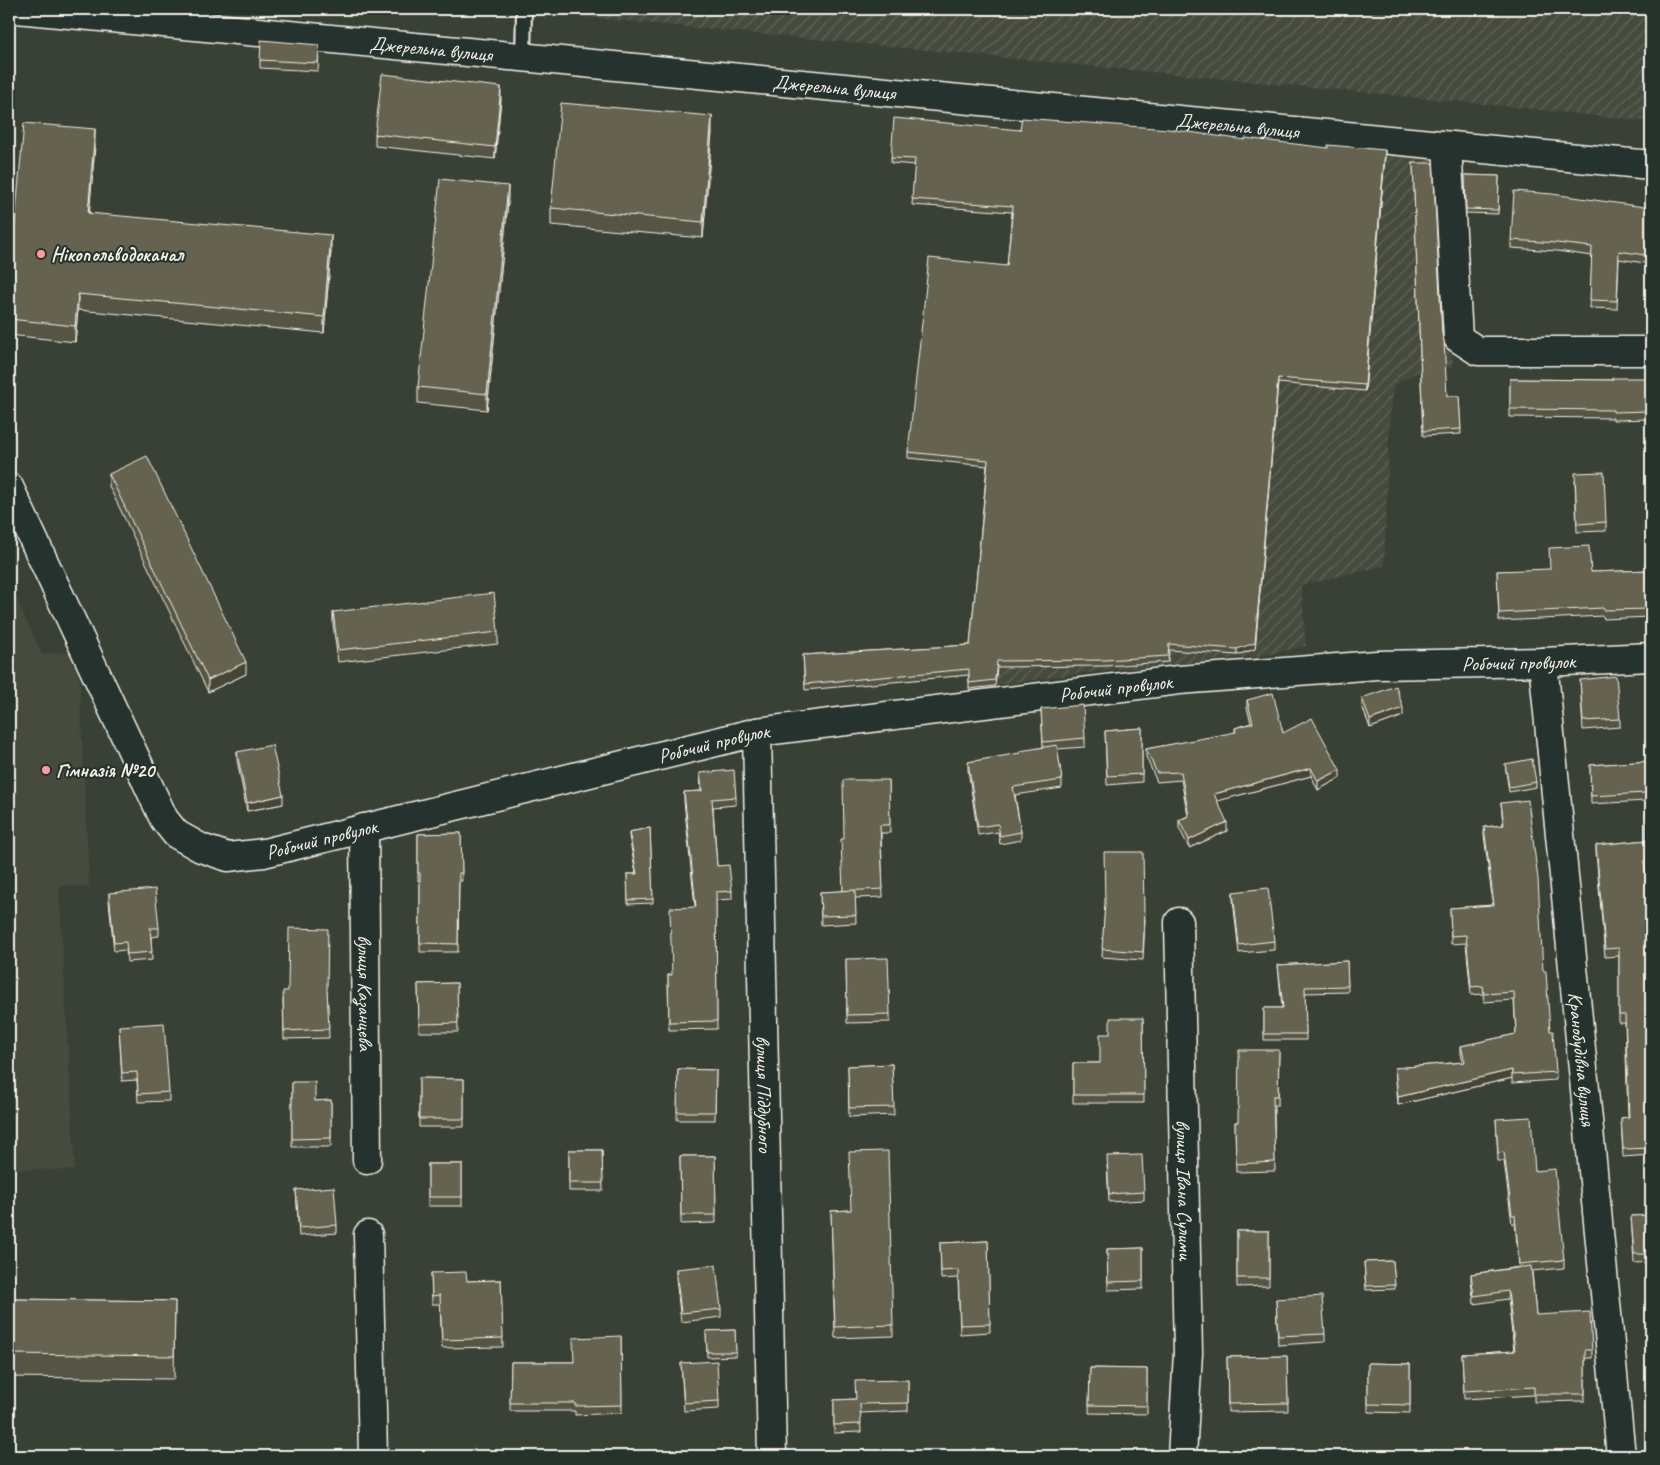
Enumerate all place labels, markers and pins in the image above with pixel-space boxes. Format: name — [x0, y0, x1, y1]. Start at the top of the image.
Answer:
place label: Нікопольводоканал — [51, 242, 185, 267]
marker: Нікопольводоканал — [35, 248, 47, 260]
place label: Гімназія №20 — [56, 758, 156, 783]
marker: Гімназія №20 — [40, 764, 52, 776]

